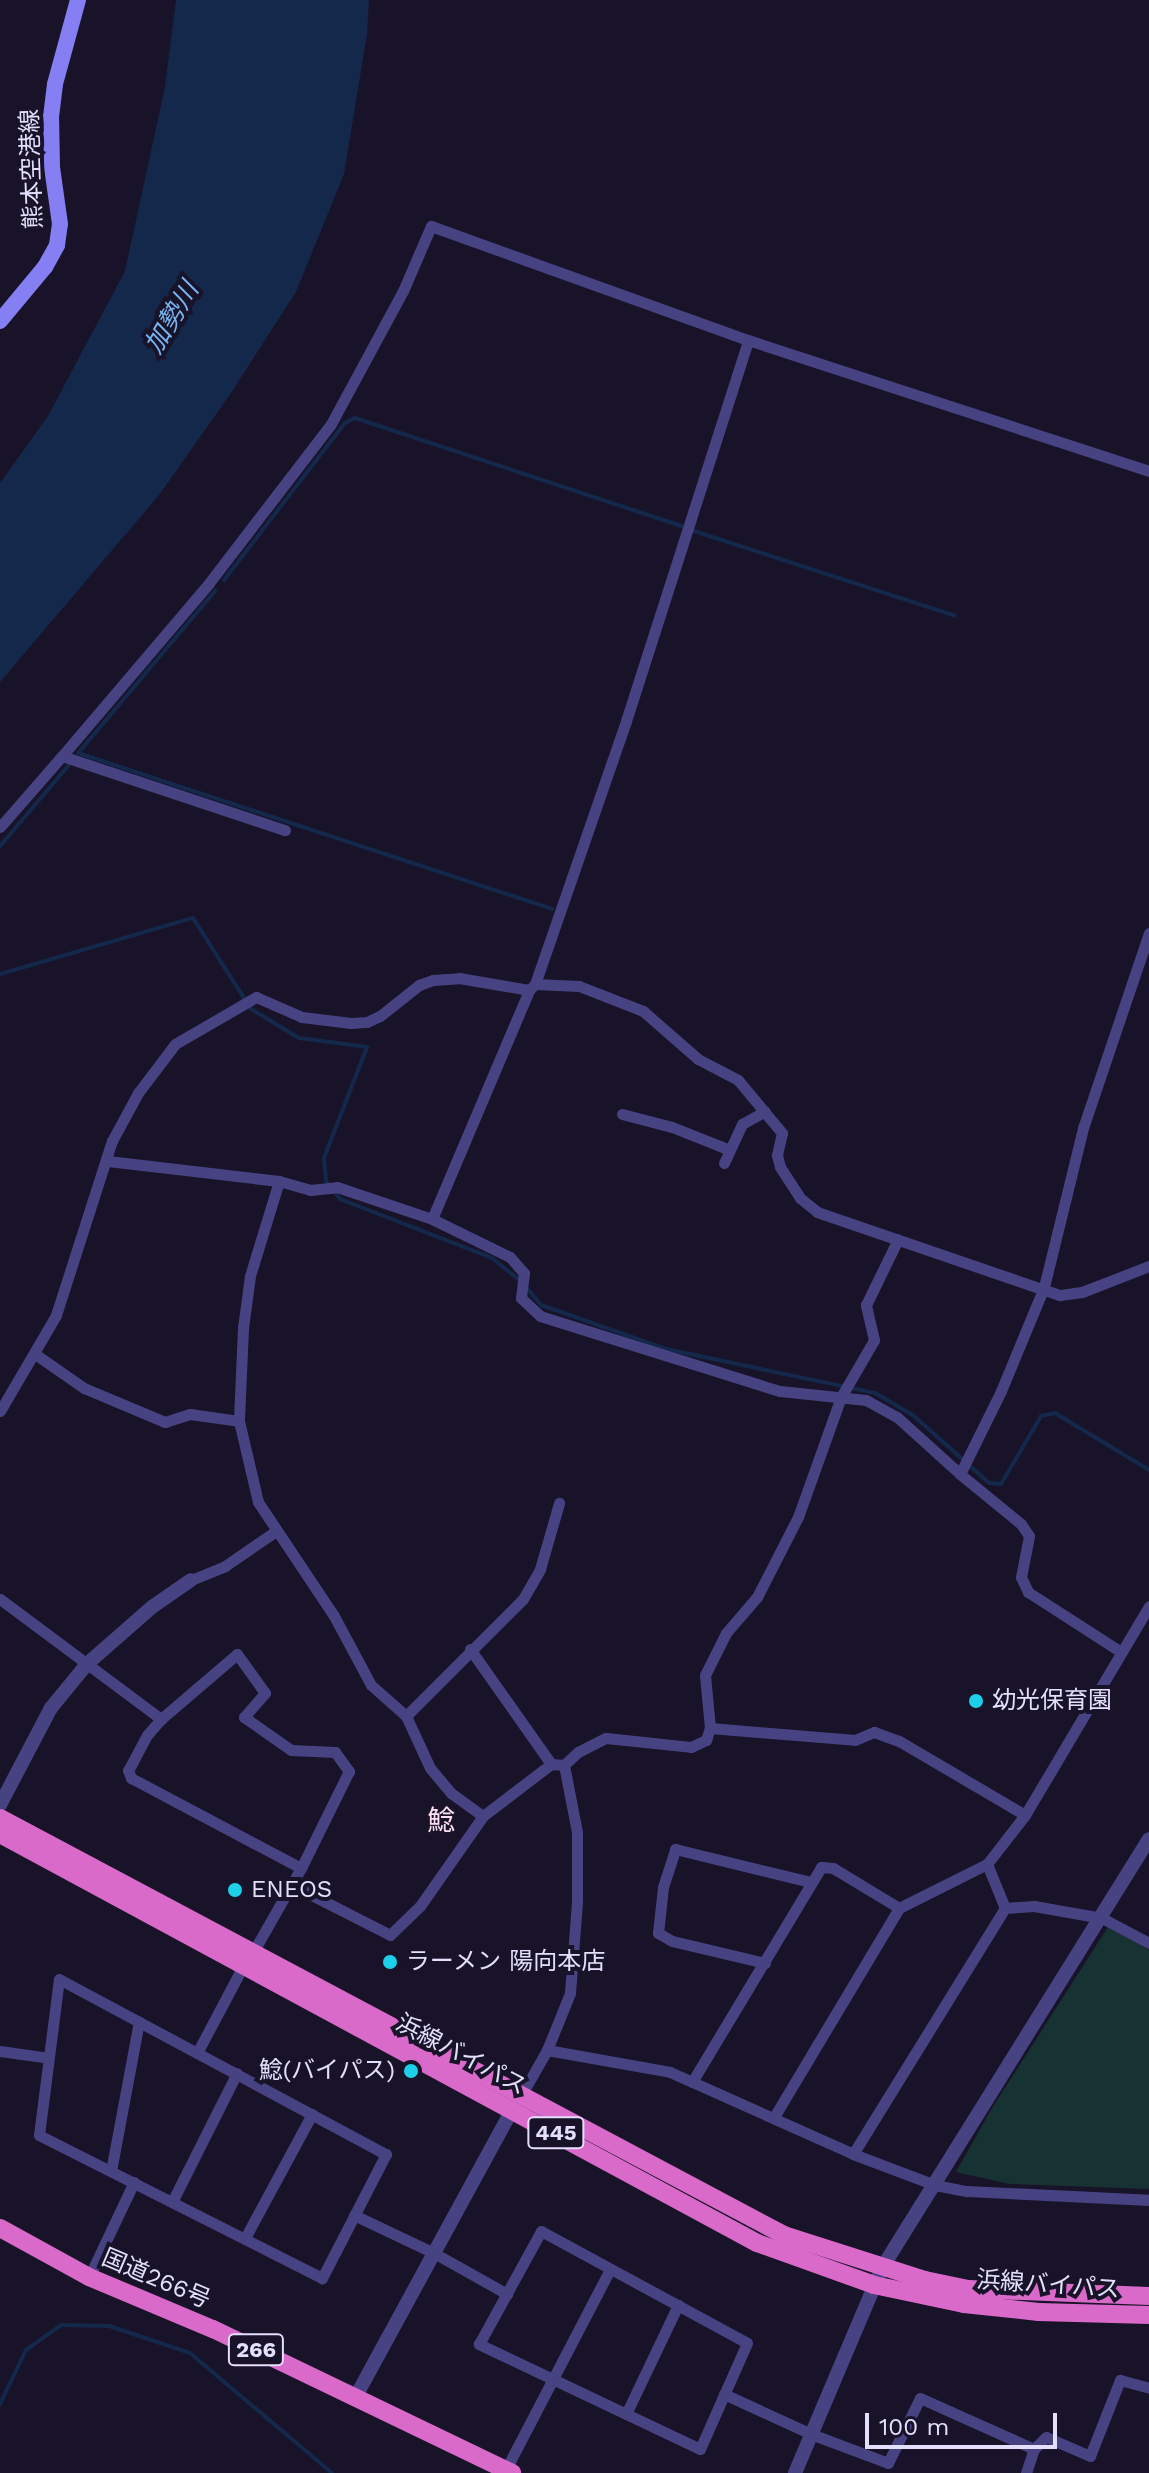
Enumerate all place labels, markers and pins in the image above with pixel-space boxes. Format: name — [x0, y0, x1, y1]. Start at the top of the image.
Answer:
place label: 幼光保育園 — [992, 1687, 1112, 1715]
marker: 幼光保育園 — [967, 1692, 985, 1710]
place label: ENEOS — [251, 1876, 332, 1904]
marker: ENEOS — [226, 1881, 244, 1899]
place label: ラーメン 陽向本店 — [406, 1948, 606, 1976]
marker: ラーメン 陽向本店 — [381, 1953, 399, 1971]
place label: 鯰(バイパス) — [258, 2057, 395, 2085]
marker: 鯰(バイパス) — [402, 2062, 420, 2080]

